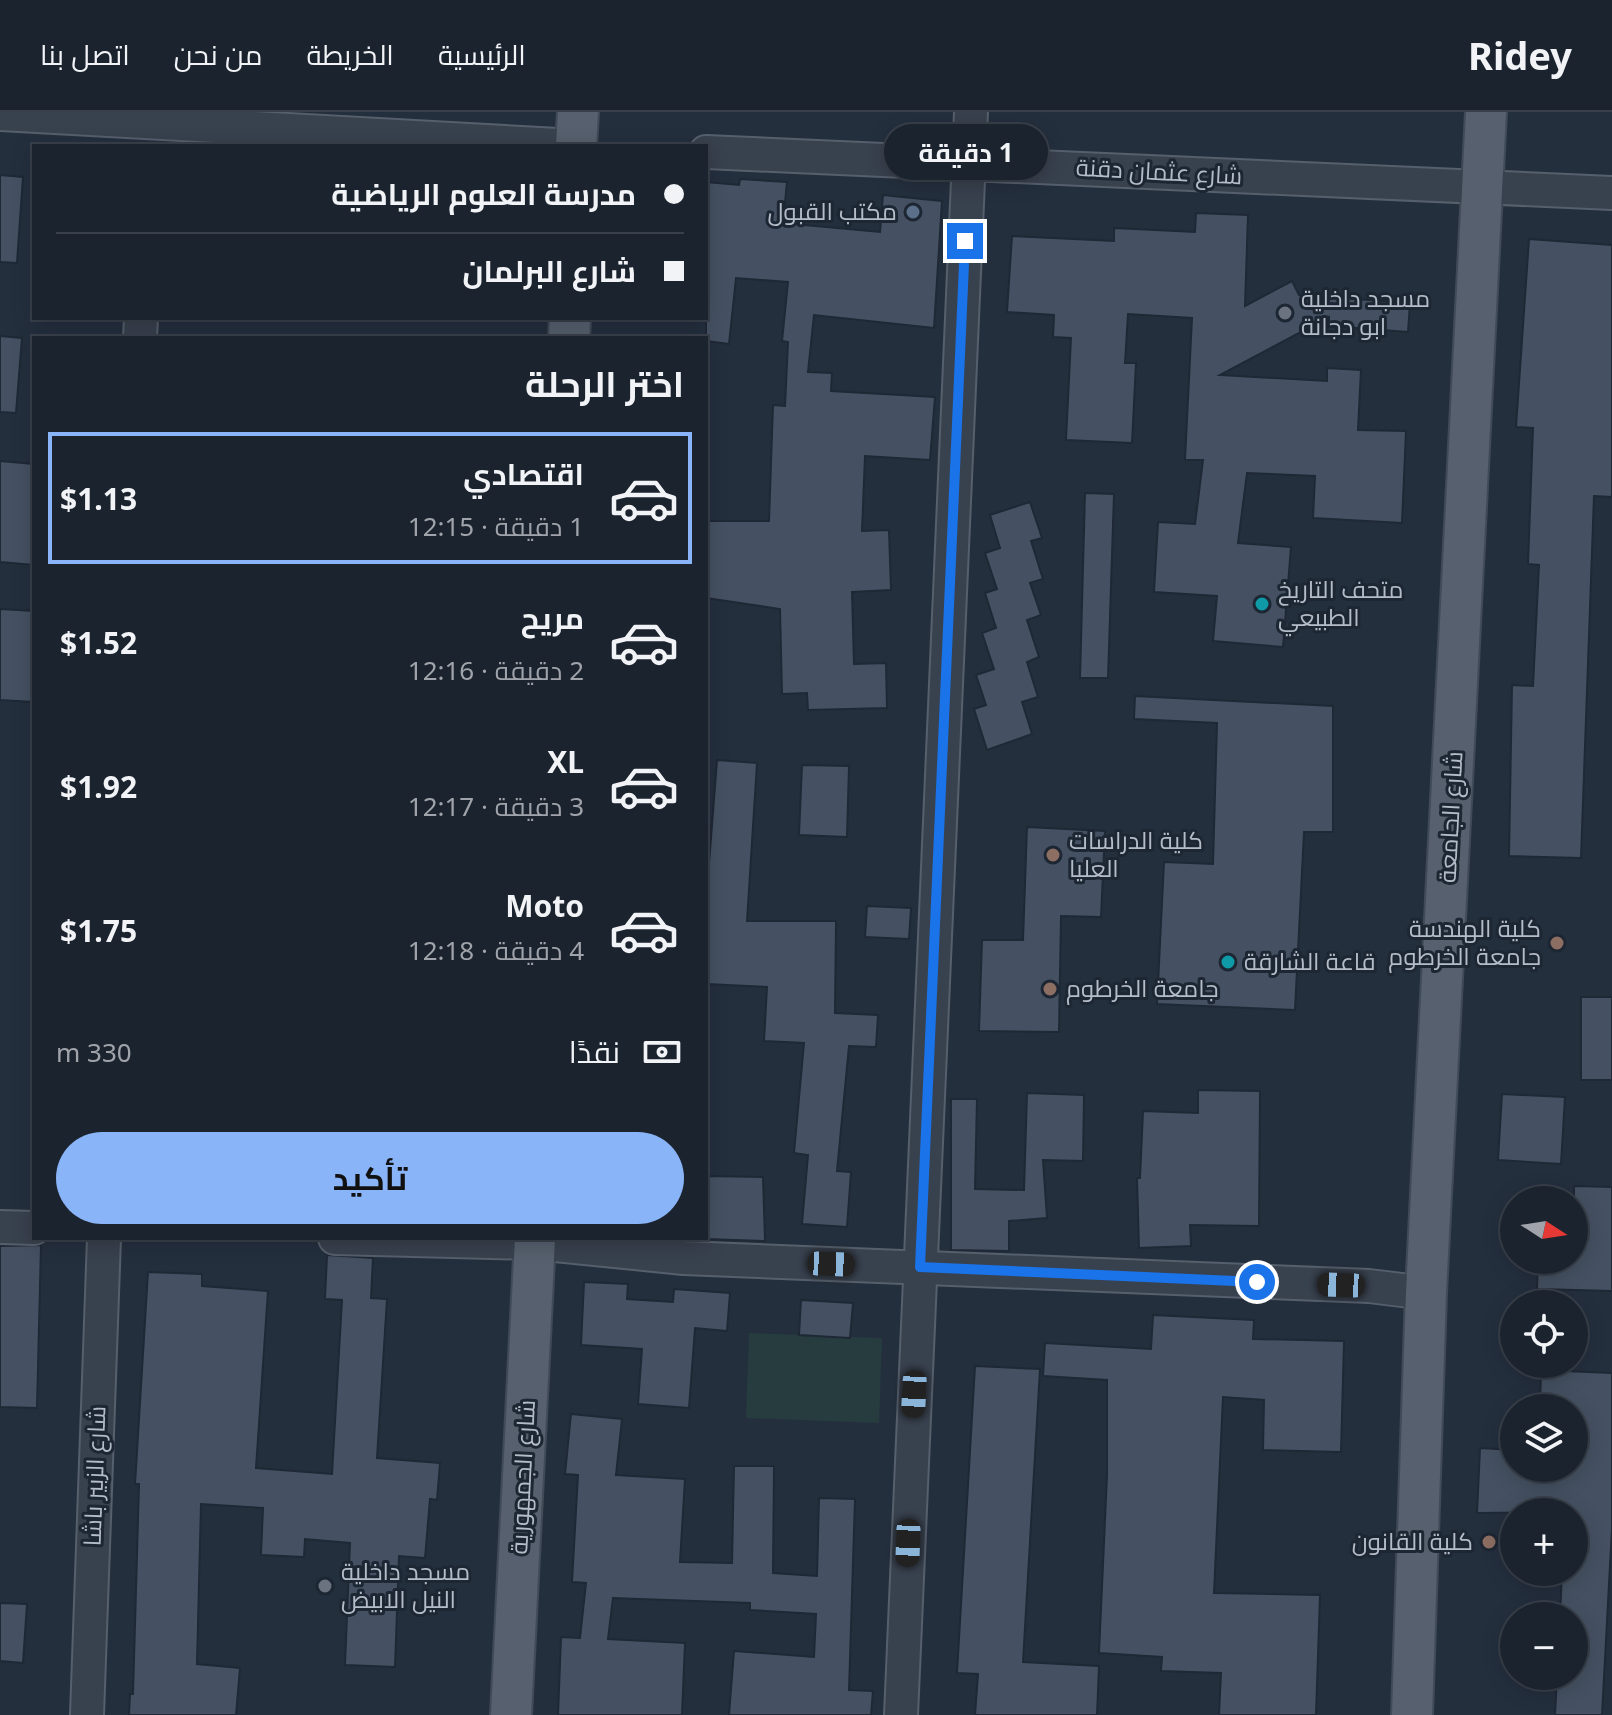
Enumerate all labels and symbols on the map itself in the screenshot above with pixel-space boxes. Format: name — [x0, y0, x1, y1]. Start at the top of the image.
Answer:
callout: 1 دقيقة — [883, 125, 1047, 181]
street label: شارع عثمان دقنة — [1075, 150, 1243, 192]
place label: مكتب القبول — [768, 194, 897, 227]
marker: مكتب القبول — [904, 203, 922, 221]
route end — [947, 223, 983, 259]
place label: مسجد داخلية ابو دجانة — [1301, 281, 1430, 342]
marker: مسجد داخلية ابو دجانة — [1276, 304, 1294, 322]
place label: متحف التاريخ الطبيعي — [1278, 572, 1403, 637]
marker: متحف التاريخ الطبيعي — [1253, 595, 1271, 613]
street label: شارع الجامعة — [1430, 750, 1470, 884]
place label: كلية الدراسات العليا — [1069, 823, 1203, 884]
marker: كلية الدراسات العليا — [1044, 846, 1062, 864]
place label: كلية الهندسة جامعة الخرطوم — [1388, 911, 1541, 973]
marker: كلية الهندسة جامعة الخرطوم — [1548, 934, 1566, 952]
place label: قاعة الشارقة — [1244, 944, 1376, 977]
marker: قاعة الشارقة — [1219, 953, 1237, 971]
place label: جامعة الخرطوم — [1066, 971, 1219, 1005]
marker: جامعة الخرطوم — [1041, 980, 1059, 998]
north arrow — [1500, 1186, 1588, 1274]
car — [807, 1251, 855, 1277]
route start — [1239, 1264, 1275, 1300]
car — [1317, 1272, 1365, 1298]
car — [901, 1369, 927, 1419]
street label: شارع الجمهورية — [501, 1399, 543, 1555]
street label: شارع الزبير باشا — [75, 1405, 113, 1547]
car — [895, 1519, 921, 1567]
place label: كلية القانون — [1352, 1524, 1473, 1557]
marker: كلية القانون — [1480, 1533, 1498, 1551]
place label: مسجد داخلية النيل الابيض — [341, 1554, 470, 1615]
marker: مسجد داخلية النيل الابيض — [316, 1577, 334, 1595]

